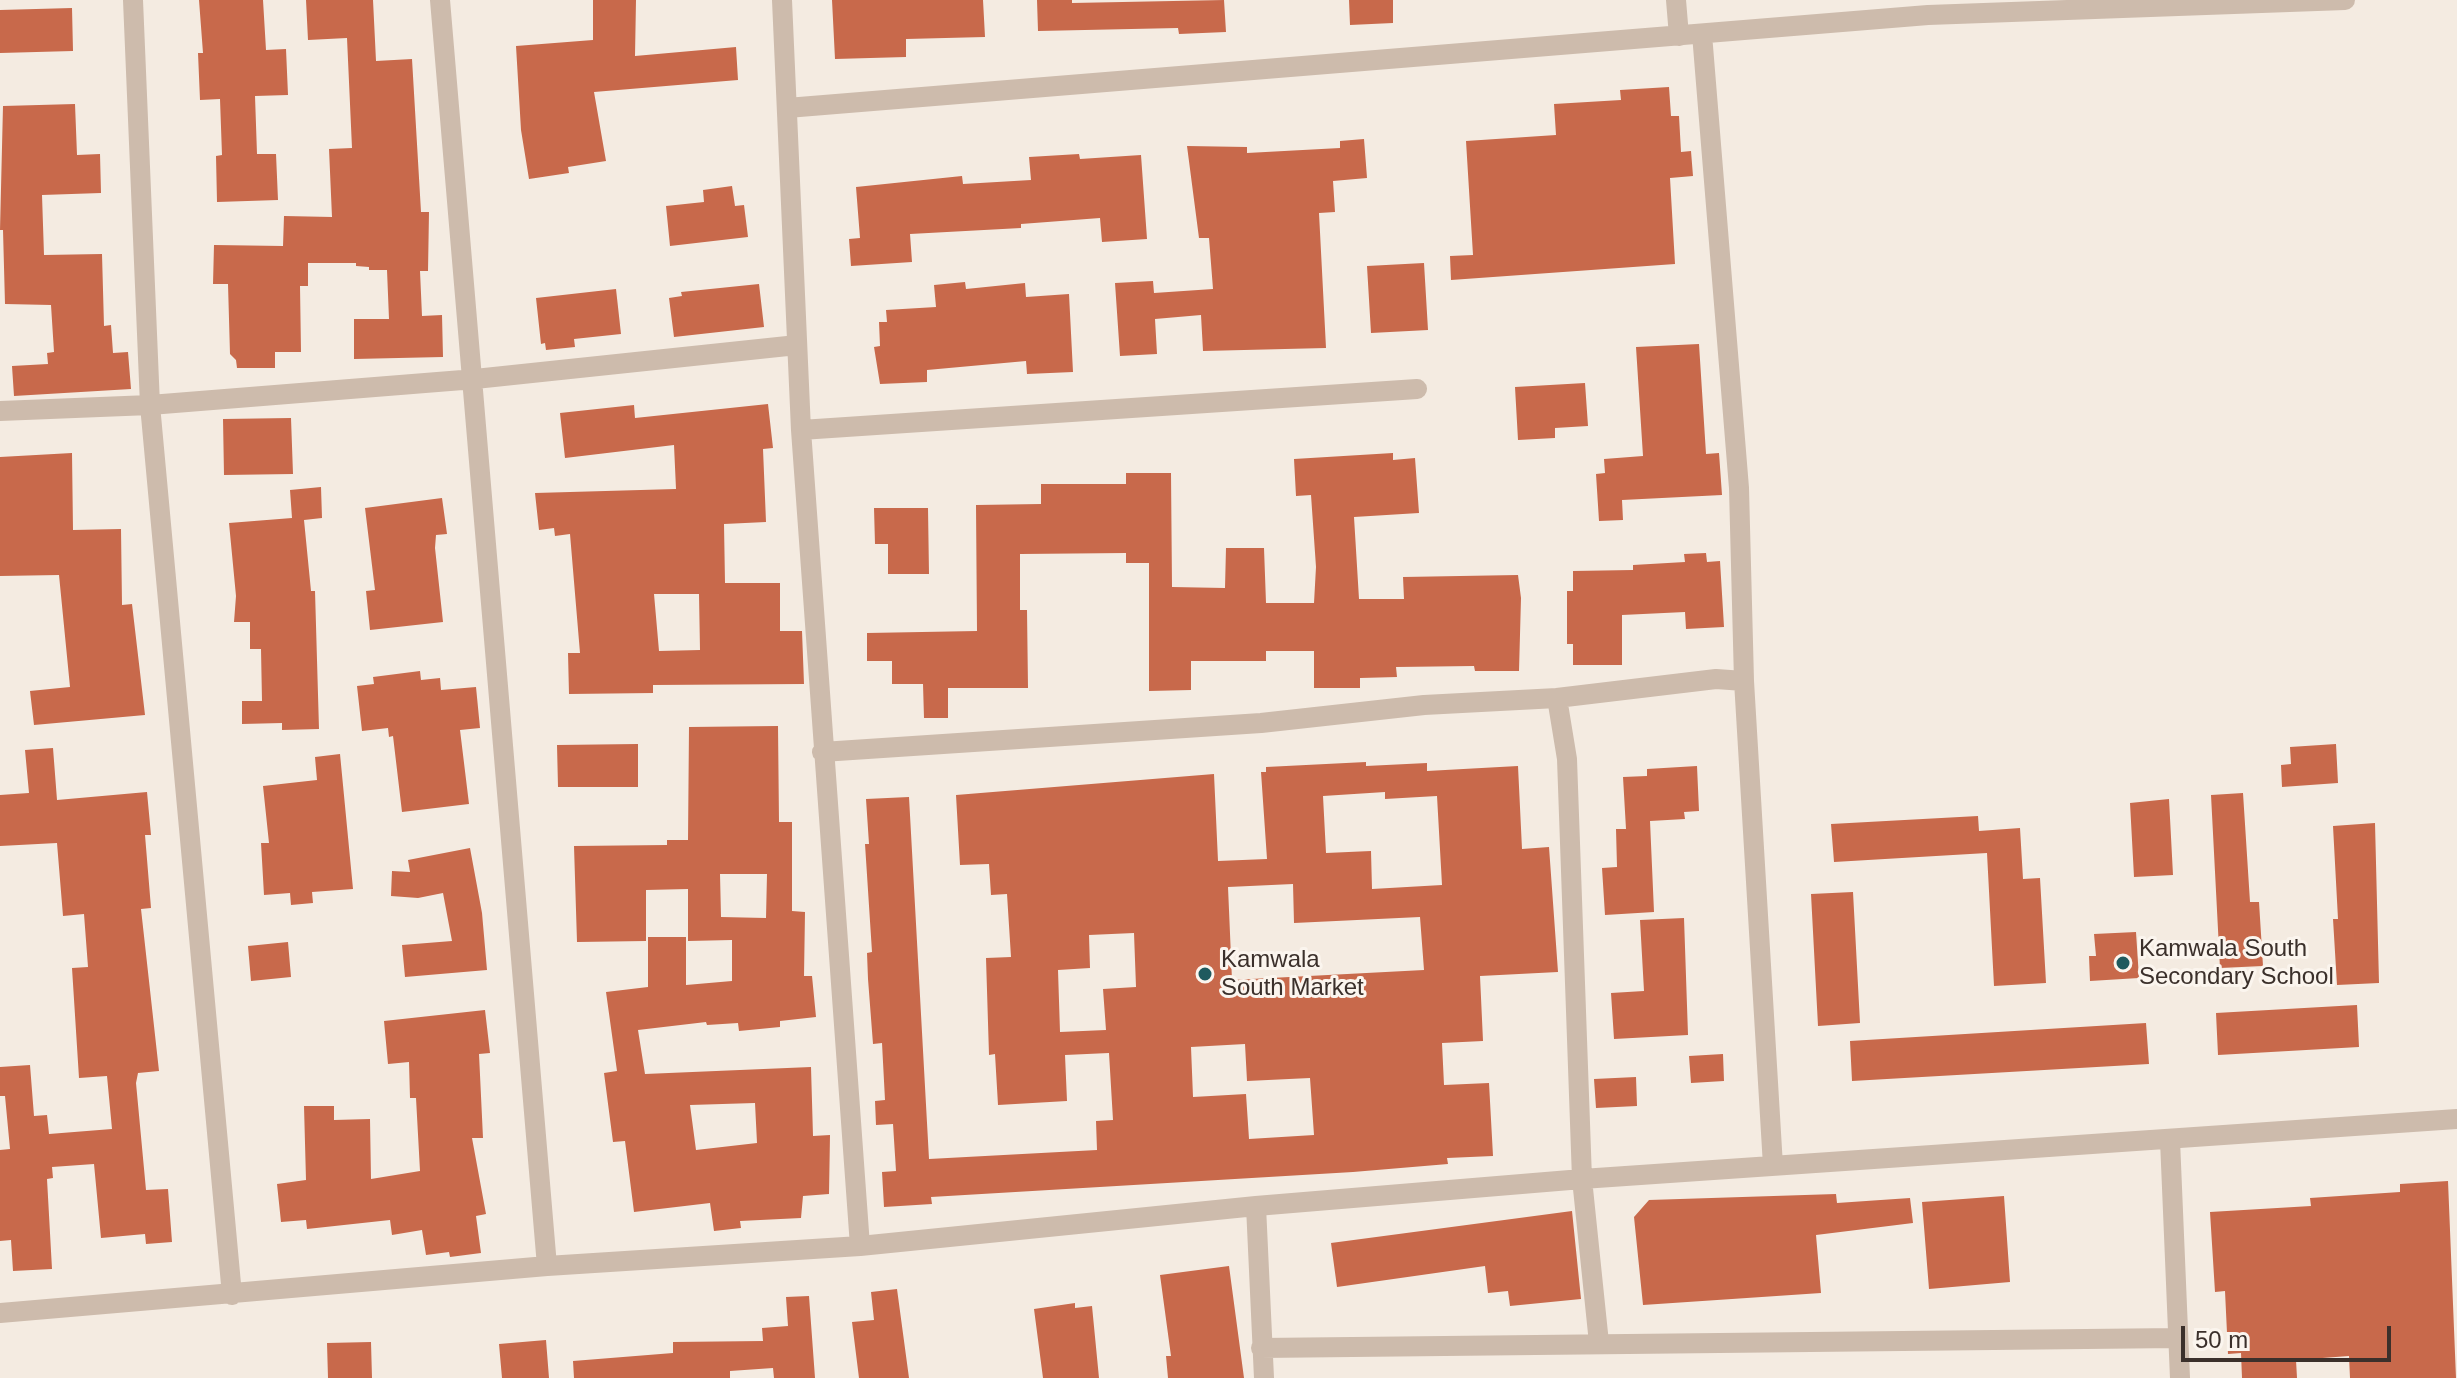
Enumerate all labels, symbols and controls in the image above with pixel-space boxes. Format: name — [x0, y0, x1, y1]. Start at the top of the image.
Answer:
place label: Kamwala South Secondary School — [2139, 935, 2334, 991]
place label: Kamwala South Market — [1221, 946, 1364, 1002]
marker: Kamwala South Secondary School — [2114, 954, 2132, 972]
marker: Kamwala South Market — [1196, 965, 1214, 983]
scale bar — [2185, 1310, 2395, 1360]
text: 50 m — [2195, 1326, 2248, 1353]

